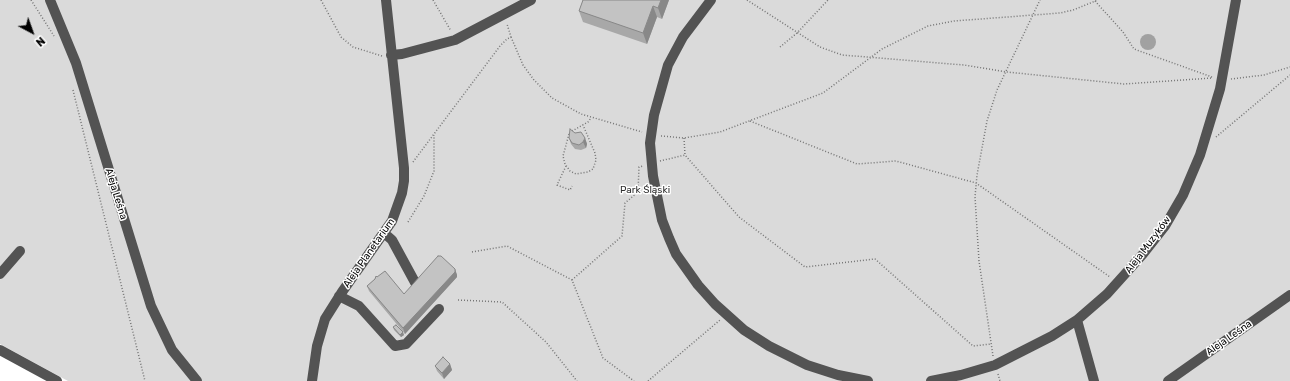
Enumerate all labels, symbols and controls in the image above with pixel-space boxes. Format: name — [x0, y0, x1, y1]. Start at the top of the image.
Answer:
north arrow — [12, 12, 52, 52]
text: N — [33, 34, 47, 49]
street label: Aleja Leśna — [103, 167, 129, 221]
park label: Park Śląski — [620, 184, 670, 196]
street label: Aleja Muzyków — [1123, 214, 1173, 276]
street label: Aleja Planetarium — [341, 216, 397, 290]
street label: Aleja Leśna — [1204, 318, 1254, 358]

